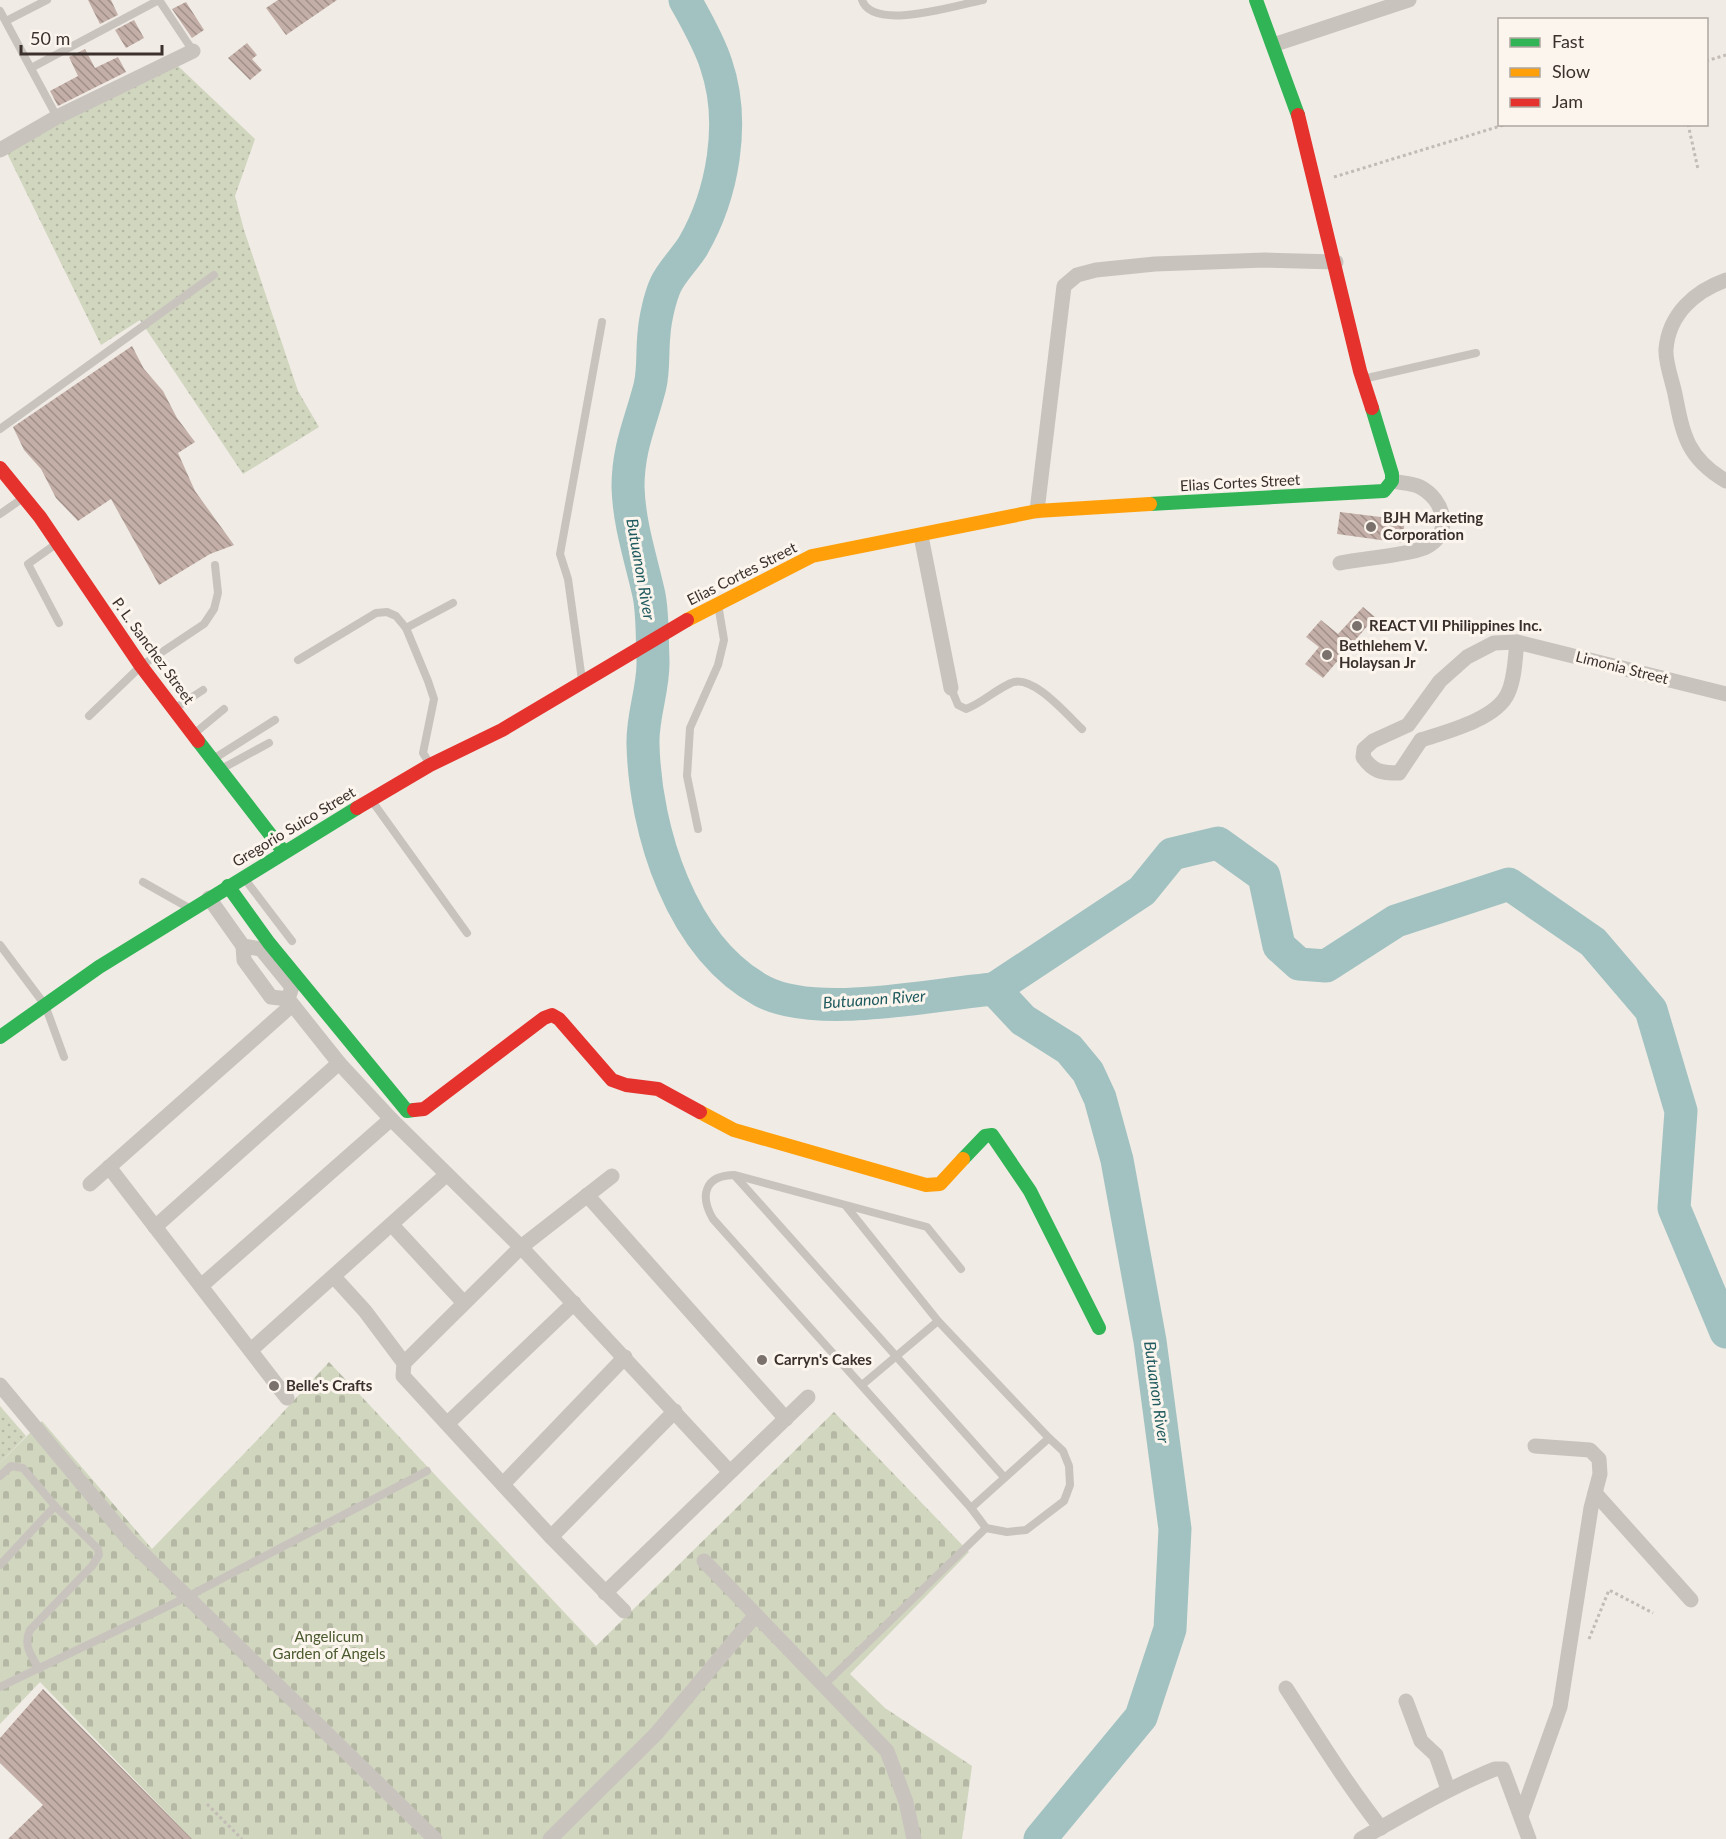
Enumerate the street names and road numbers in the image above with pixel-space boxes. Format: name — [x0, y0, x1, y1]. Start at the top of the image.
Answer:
street label: Elias Cortes Street — [1179, 470, 1301, 494]
street label: Elias Cortes Street — [684, 537, 800, 608]
street label: P. L. Sanchez Street — [109, 594, 199, 708]
street label: Limonia Street — [1574, 647, 1671, 687]
street label: Gregorio Suico Street — [229, 782, 359, 870]

